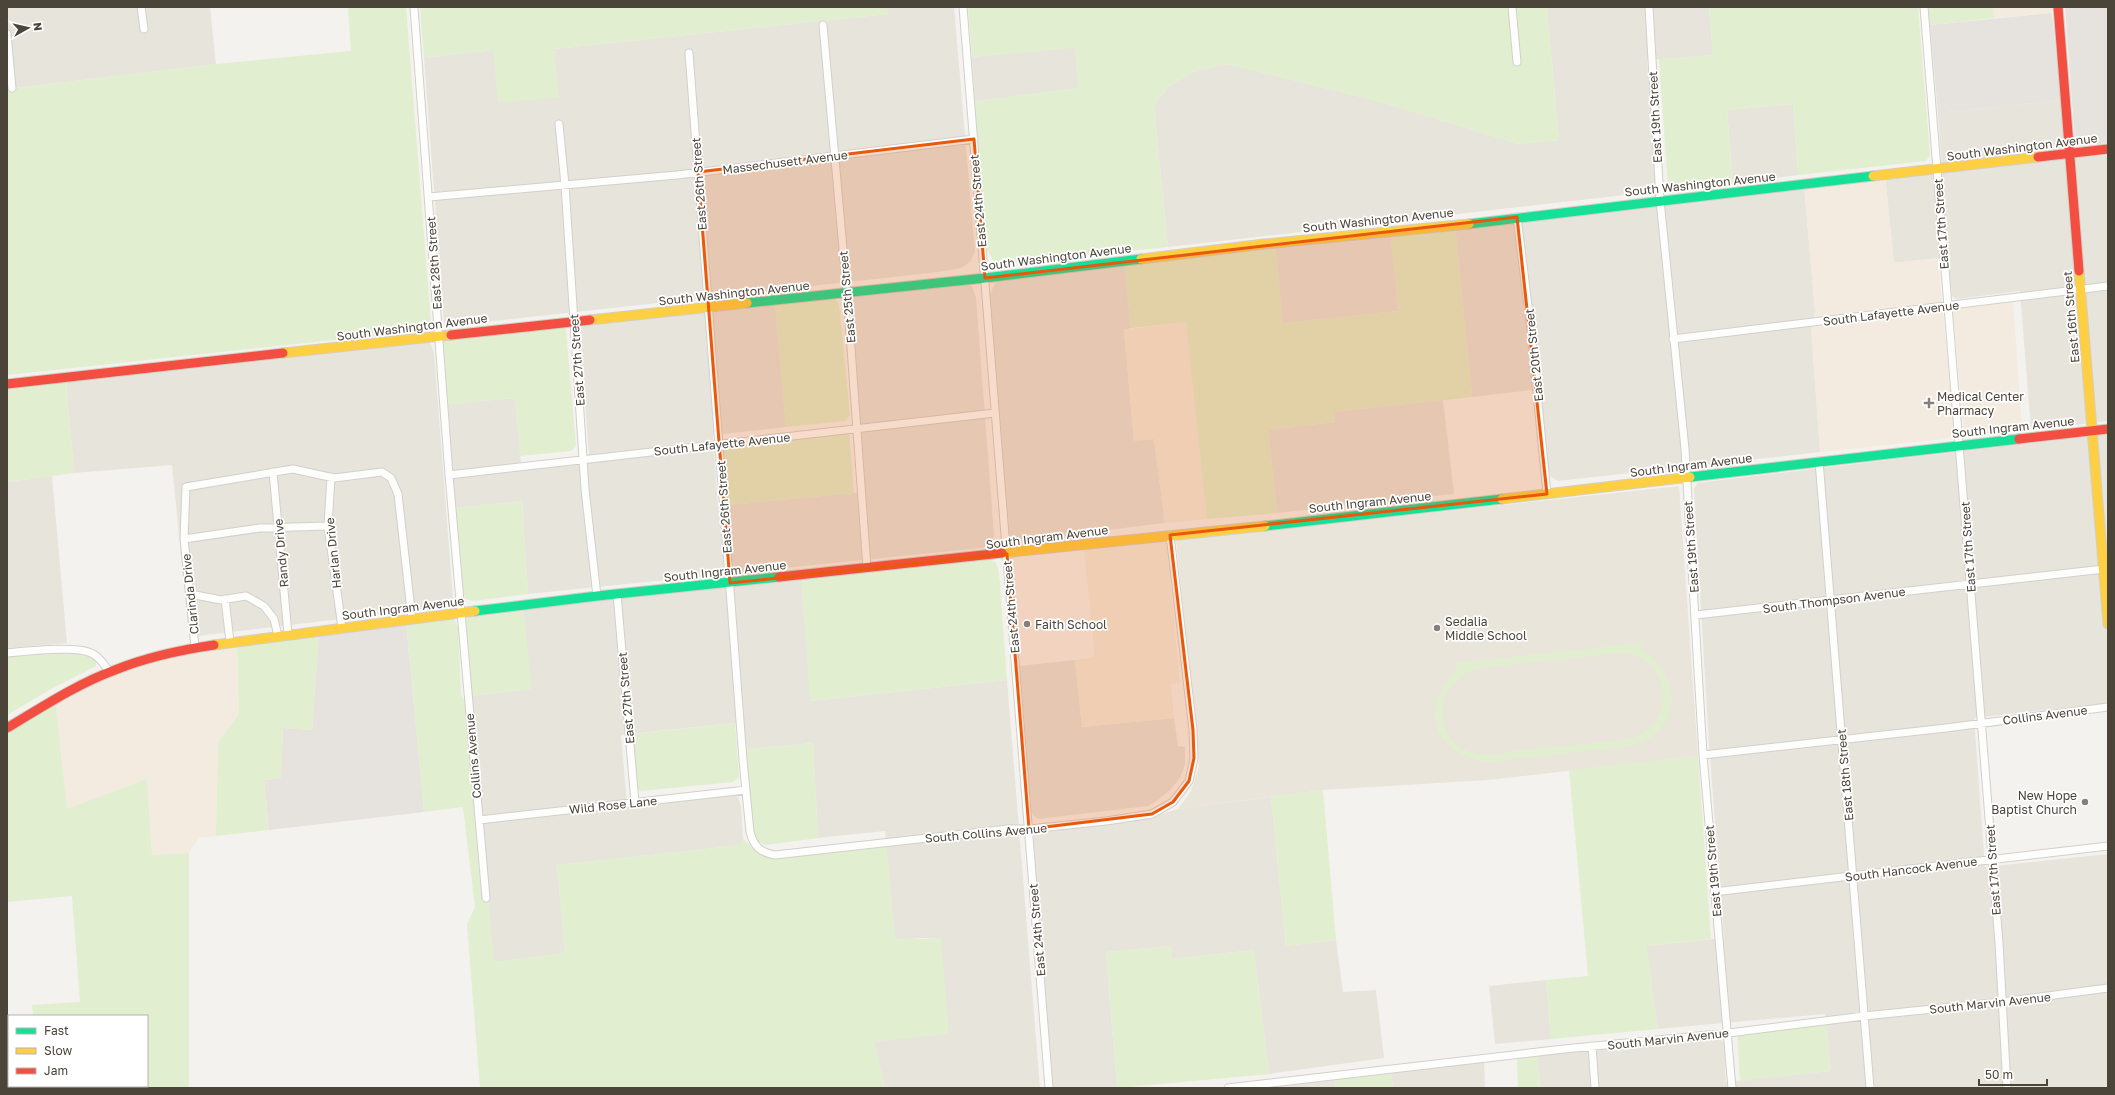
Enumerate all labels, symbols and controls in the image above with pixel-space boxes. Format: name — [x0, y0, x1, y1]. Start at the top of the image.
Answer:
north arrow — [8, 8, 48, 48]
text: N — [31, 21, 45, 32]
street label: East 19th Street — [1645, 71, 1665, 163]
street label: South Washington Avenue — [1946, 130, 2098, 164]
street label: East 26th Street — [688, 137, 710, 231]
street label: Massechusett Avenue — [721, 147, 849, 177]
street label: East 24th Street — [966, 154, 990, 248]
street label: South Washington Avenue — [1624, 169, 1776, 199]
street label: East 17th Street — [1930, 178, 1952, 270]
street label: South Washington Avenue — [1302, 205, 1454, 235]
street label: East 28th Street — [423, 216, 445, 310]
street label: South Washington Avenue — [980, 240, 1132, 274]
street label: East 25th Street — [835, 250, 859, 344]
street label: East 16th Street — [2060, 270, 2082, 363]
street label: South Washington Avenue — [658, 278, 810, 308]
street label: South Lafayette Avenue — [1822, 297, 1960, 329]
street label: East 20th Street — [1522, 308, 1546, 402]
street label: South Washington Avenue — [336, 310, 488, 344]
street label: East 27th Street — [566, 313, 588, 406]
place label: Medical Center Pharmacy — [1937, 389, 2024, 418]
marker: Medical Center Pharmacy — [1924, 398, 1934, 408]
street label: South Ingram Avenue — [1951, 413, 2075, 441]
street label: South Lafayette Avenue — [653, 429, 791, 459]
street label: South Ingram Avenue — [1629, 450, 1753, 480]
street label: East 26th Street — [713, 460, 735, 554]
street label: South Ingram Avenue — [1308, 488, 1432, 516]
street label: East 19th Street — [1680, 500, 1702, 593]
street label: East 17th Street — [1957, 501, 1979, 593]
street label: Harlan Drive — [322, 517, 344, 589]
street label: Randy Drive — [271, 518, 291, 588]
street label: South Ingram Avenue — [985, 522, 1109, 552]
street label: Clarinda Drive — [178, 553, 202, 635]
street label: South Ingram Avenue — [663, 557, 787, 585]
street label: East 24th Street — [999, 560, 1023, 654]
street label: South Thompson Avenue — [1762, 584, 1906, 616]
street label: South Ingram Avenue — [341, 593, 465, 623]
place label: Sedalia Middle School — [1445, 614, 1527, 643]
place label: Faith School — [1035, 617, 1107, 632]
marker: Faith School — [1022, 619, 1032, 629]
marker: Sedalia Middle School — [1432, 623, 1442, 633]
street label: East 27th Street — [614, 651, 637, 745]
street label: Collins Avenue — [2002, 702, 2088, 728]
street label: Collins Avenue — [462, 713, 484, 799]
street label: East 18th Street — [1834, 728, 1856, 821]
place label: New Hope Baptist Church — [1991, 788, 2077, 817]
street label: Wild Rose Lane — [568, 793, 658, 817]
marker: New Hope Baptist Church — [2080, 797, 2090, 807]
street label: South Collins Avenue — [924, 820, 1048, 846]
street label: East 19th Street — [1702, 824, 1724, 917]
street label: East 17th Street — [1982, 824, 2004, 916]
street label: South Hancock Avenue — [1844, 853, 1978, 885]
street label: East 24th Street — [1025, 883, 1049, 977]
street label: South Marvin Avenue — [1928, 989, 2052, 1017]
legend — [8, 1015, 148, 1087]
text: Fast — [44, 1023, 69, 1038]
street label: South Marvin Avenue — [1606, 1025, 1730, 1053]
text: Slow — [44, 1043, 72, 1058]
scale bar — [1979, 1061, 2047, 1087]
text: Jam — [44, 1063, 68, 1078]
text: 50 m — [1985, 1067, 2013, 1082]

